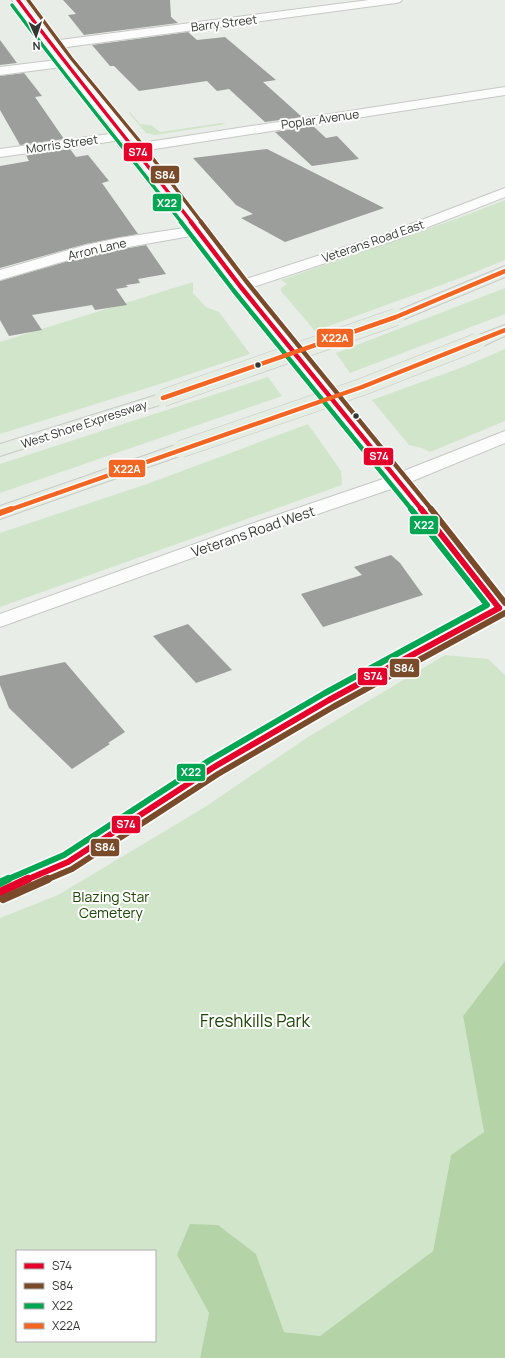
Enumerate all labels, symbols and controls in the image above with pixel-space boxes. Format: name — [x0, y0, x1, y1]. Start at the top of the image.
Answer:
street label: Barry Street — [190, 10, 258, 35]
north arrow — [16, 16, 56, 56]
text: N — [32, 39, 41, 54]
street label: Poplar Avenue — [280, 105, 360, 133]
street label: Morris Street — [25, 131, 99, 157]
line badge: S74 — [123, 142, 153, 162]
text: S74 — [128, 144, 148, 159]
line badge: S84 — [150, 165, 180, 184]
text: S84 — [155, 167, 176, 182]
line badge: X22 — [152, 193, 182, 212]
text: X22 — [157, 195, 177, 210]
street label: Veterans Road East — [320, 215, 427, 266]
street label: Arron Lane — [66, 234, 128, 264]
line badge: X22A — [316, 328, 354, 348]
text: X22A — [321, 330, 349, 345]
unlabelled marker — [253, 360, 263, 370]
street label: West Shore Expressway — [19, 395, 150, 452]
unlabelled marker — [351, 411, 361, 421]
line badge: S74 — [363, 447, 394, 466]
text: S74 — [369, 448, 389, 463]
line badge: X22A — [108, 459, 146, 478]
text: X22A — [113, 461, 141, 476]
street label: Veterans Road West — [189, 501, 318, 561]
line badge: X22 — [409, 515, 439, 535]
text: X22 — [414, 517, 434, 532]
line badge: S84 — [389, 658, 420, 678]
text: S84 — [394, 660, 415, 675]
line badge: S74 — [357, 667, 388, 686]
text: S74 — [363, 668, 383, 683]
line badge: X22 — [176, 763, 206, 782]
text: X22 — [181, 764, 201, 779]
line badge: S74 — [111, 815, 141, 834]
text: S74 — [116, 816, 136, 831]
line badge: S84 — [90, 838, 120, 857]
text: S84 — [95, 839, 116, 854]
park label: Blazing Star Cemetery — [73, 887, 149, 922]
park label: Freshkills Park — [200, 1009, 311, 1032]
legend — [16, 1250, 156, 1342]
text: S74 — [52, 1257, 72, 1274]
text: S84 — [52, 1277, 73, 1294]
text: X22 — [52, 1297, 73, 1314]
text: X22A — [52, 1317, 81, 1334]

